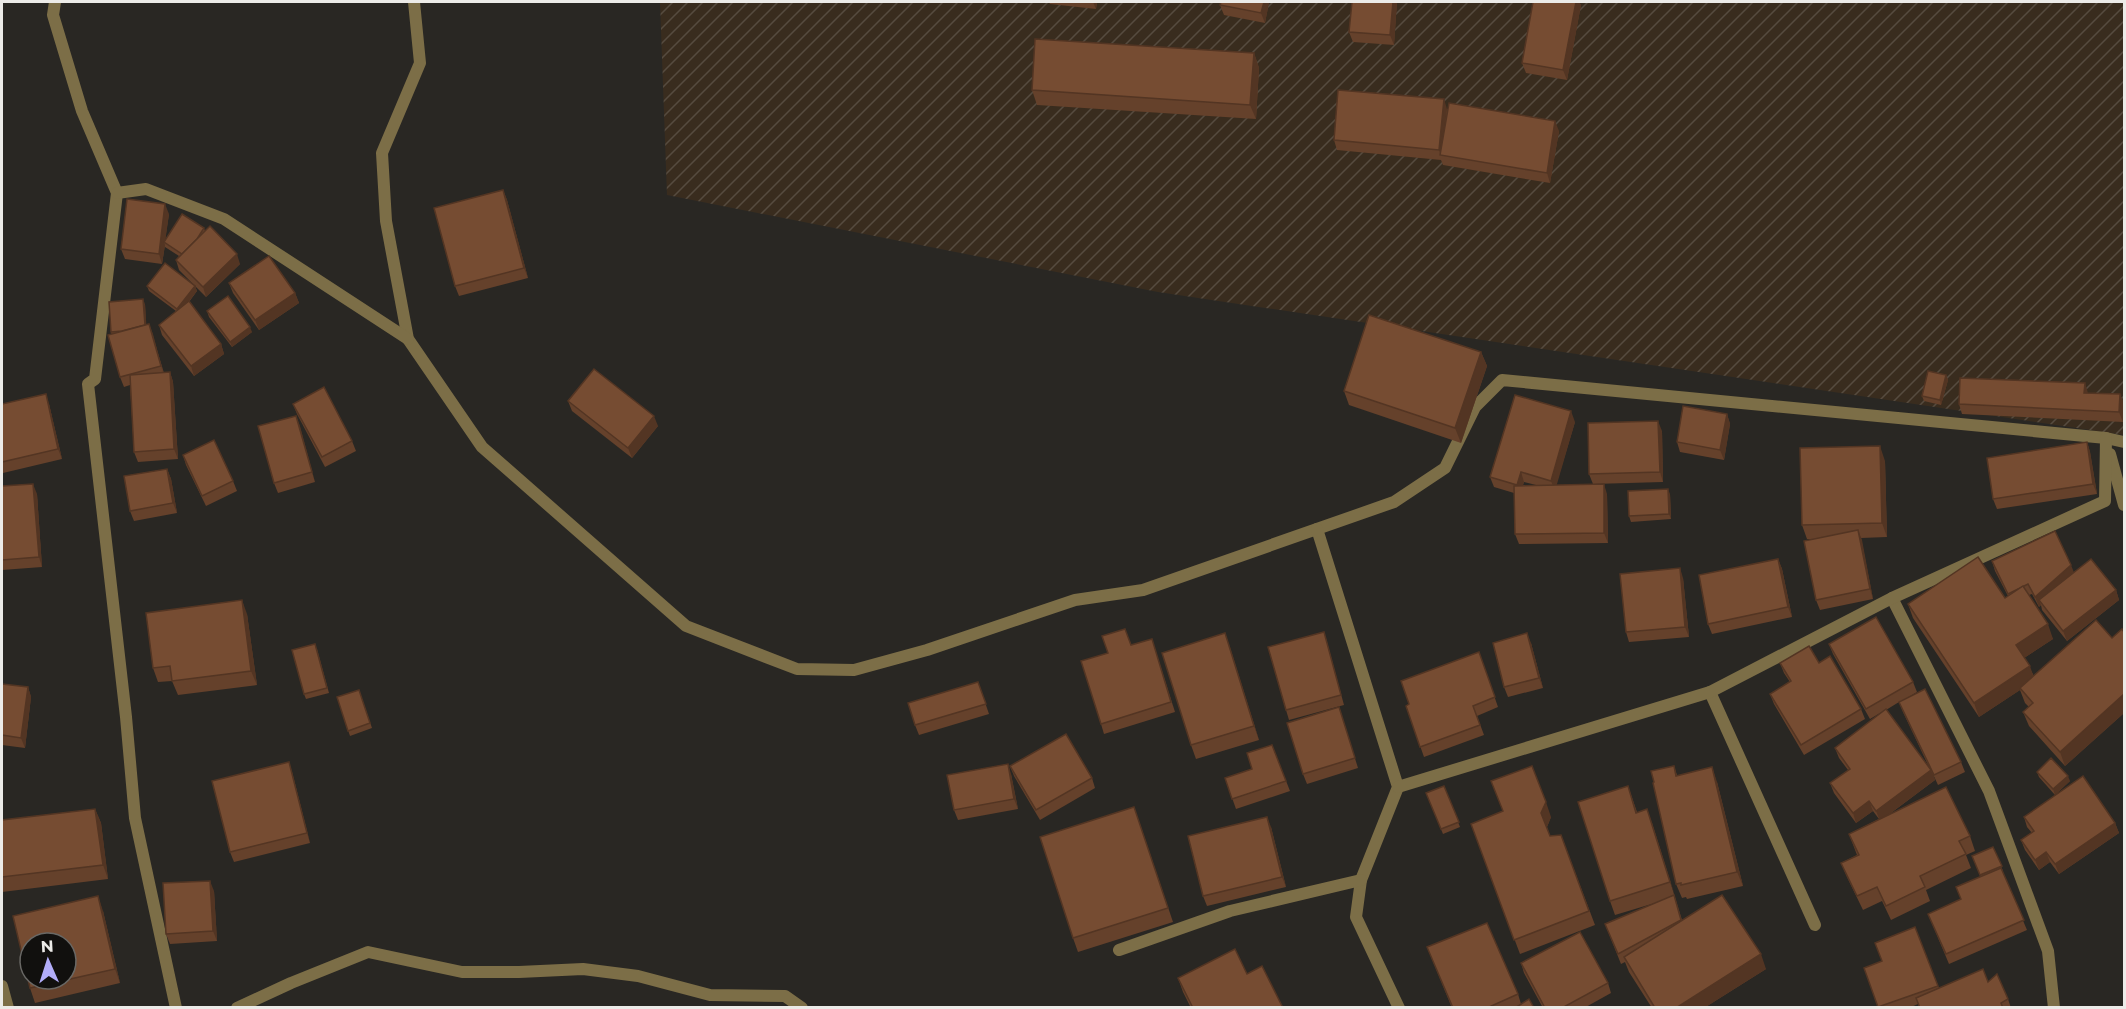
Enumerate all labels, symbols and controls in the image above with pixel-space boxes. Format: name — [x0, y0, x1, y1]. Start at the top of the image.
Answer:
north arrow — [18, 931, 78, 991]
text: N — [40, 937, 54, 956]

